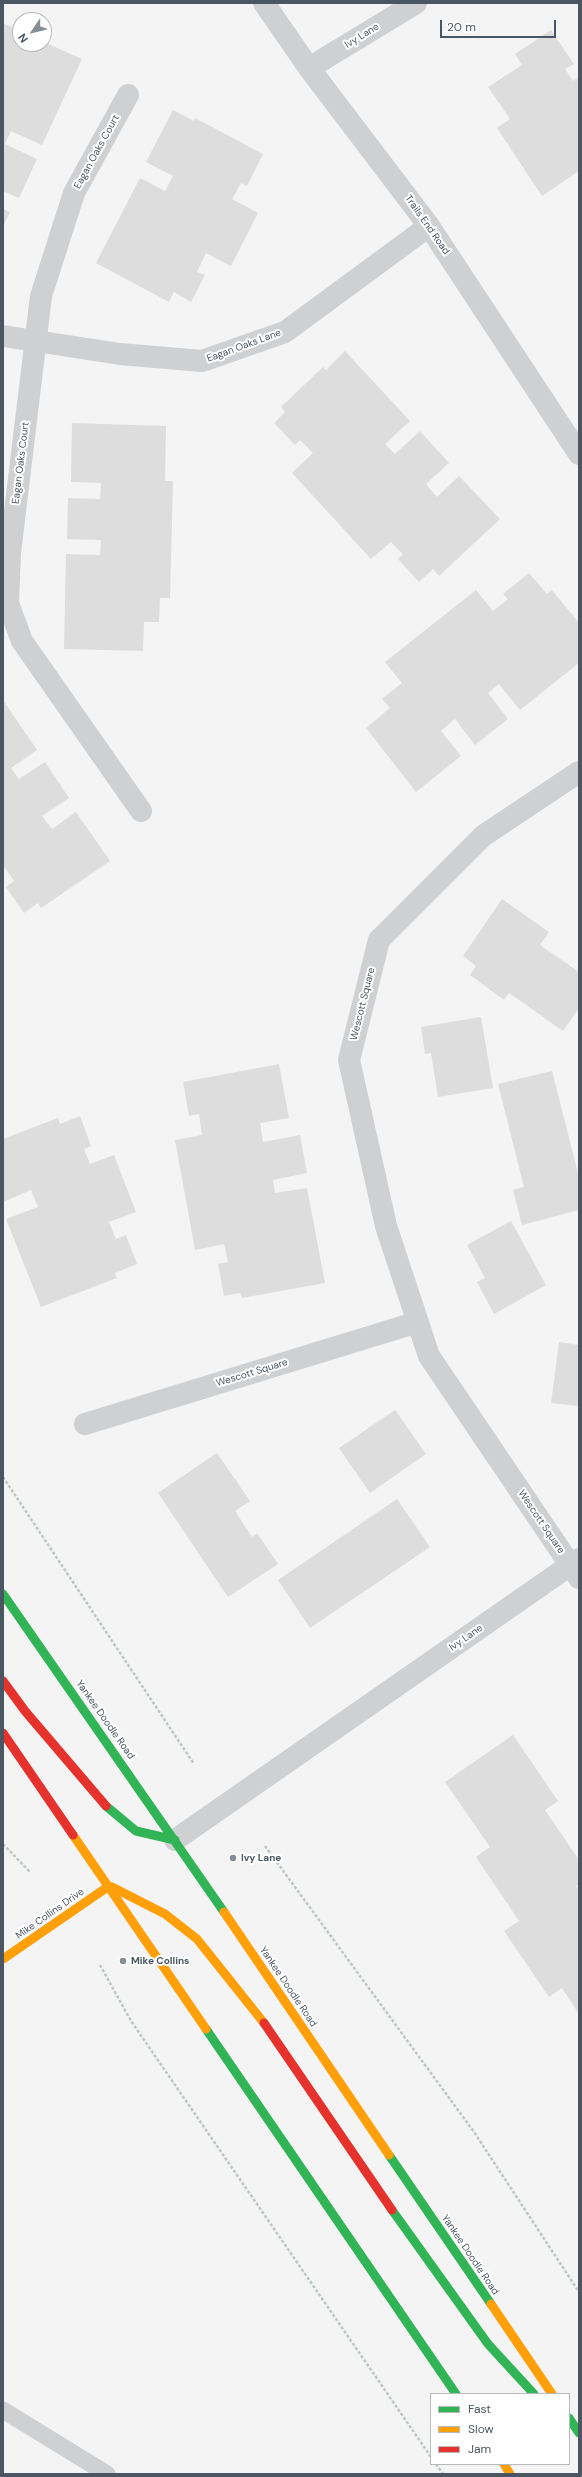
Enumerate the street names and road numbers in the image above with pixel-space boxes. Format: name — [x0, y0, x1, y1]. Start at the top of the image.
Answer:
street label: Ivy Lane — [343, 21, 381, 51]
street label: Eagan Oaks Court — [72, 113, 122, 191]
street label: Trails End Road — [402, 193, 452, 257]
street label: Eagan Oaks Lane — [205, 327, 283, 365]
street label: Eagan Oaks Court — [10, 421, 32, 505]
street label: Wescott Square — [348, 967, 378, 1041]
street label: Wescott Square — [215, 1356, 289, 1390]
street label: Wescott Square — [515, 1488, 567, 1556]
street label: Ivy Lane — [447, 1622, 485, 1654]
street label: Yankee Doodle Road — [73, 1678, 137, 1762]
street label: Mike Collins Drive — [13, 1886, 87, 1942]
street label: Yankee Doodle Road — [257, 1945, 319, 2029]
street label: Yankee Doodle Road — [439, 2213, 501, 2297]

